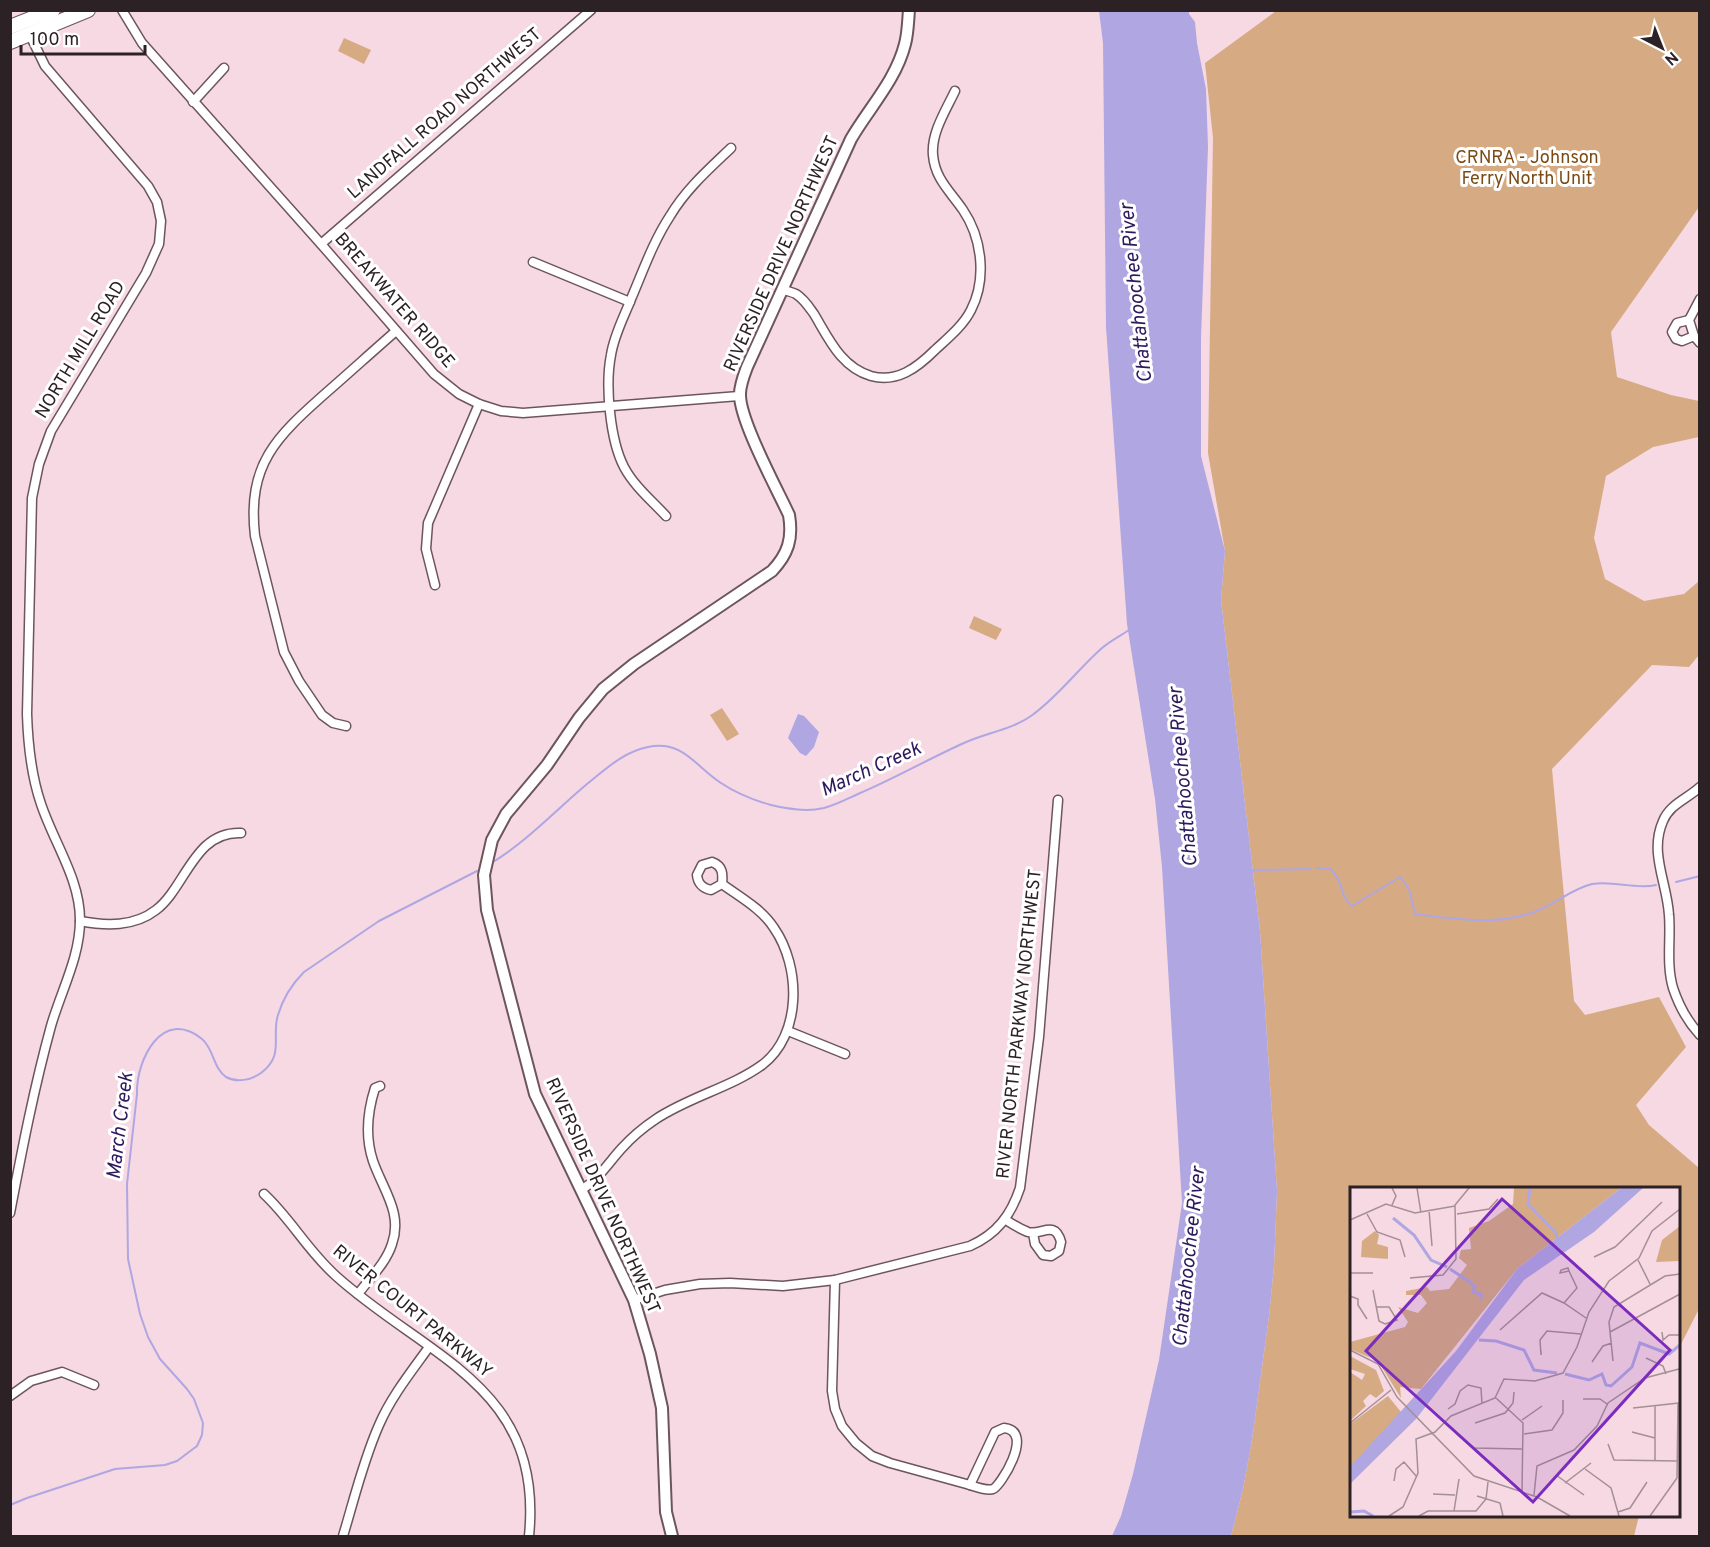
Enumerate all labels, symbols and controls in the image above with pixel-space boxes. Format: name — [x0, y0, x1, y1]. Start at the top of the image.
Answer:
scale bar — [21, 18, 146, 56]
north arrow — [1632, 18, 1692, 78]
street label: LANDFALL ROAD NORTHWEST — [343, 23, 547, 205]
text: 100 m — [30, 29, 79, 52]
text: N — [1660, 46, 1682, 69]
street label: RIVERSIDE DRIVE NORTHWEST — [719, 132, 845, 376]
park label: CRNRA - Johnson Ferry North Unit — [1455, 147, 1599, 191]
water label: Chattahoochee River — [1114, 200, 1159, 384]
street label: BREAKWATER RIDGE — [329, 228, 459, 374]
street label: NORTH MILL ROAD — [31, 277, 131, 423]
water label: Chattahoochee River — [1163, 684, 1205, 868]
water label: March Creek — [817, 736, 926, 804]
street label: RIVER NORTH PARKWAY NORTHWEST — [992, 868, 1048, 1180]
water label: March Creek — [102, 1070, 141, 1181]
street label: RIVERSIDE DRIVE NORTHWEST — [539, 1074, 665, 1318]
water label: Chattahoochee River — [1168, 1164, 1213, 1348]
inset map — [1350, 1187, 1680, 1517]
street label: RIVER COURT PARKWAY — [327, 1240, 497, 1384]

